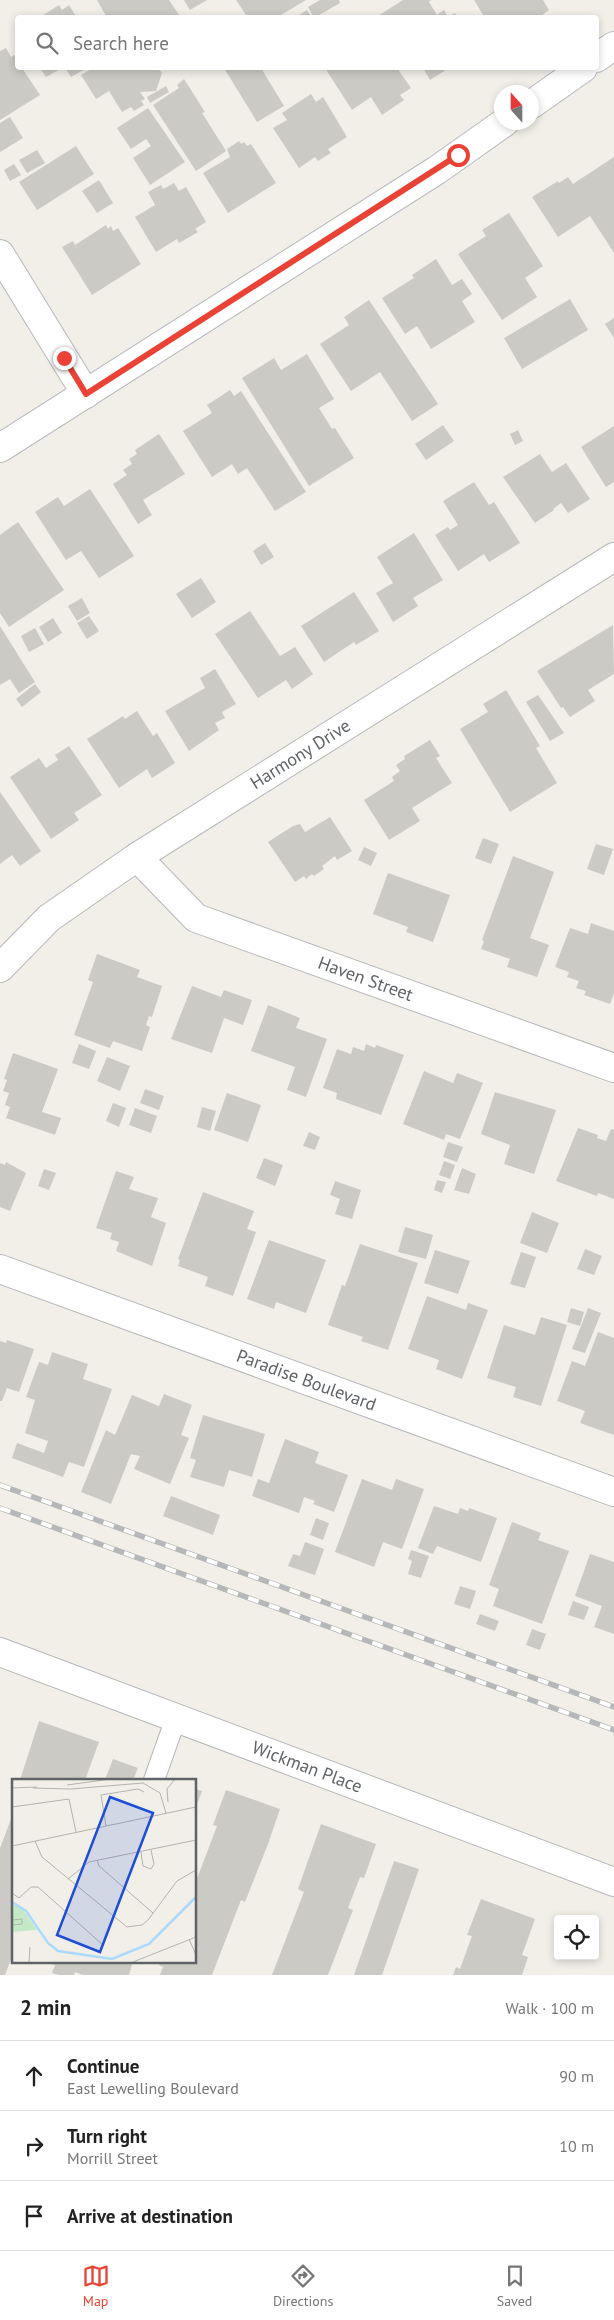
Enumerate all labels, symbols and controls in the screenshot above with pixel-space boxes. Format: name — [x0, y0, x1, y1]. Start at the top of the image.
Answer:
search box — [15, 15, 599, 70]
icon: search — [33, 29, 61, 57]
text: Search here — [73, 31, 169, 55]
north arrow — [494, 85, 539, 130]
route start — [447, 144, 470, 167]
route end — [53, 347, 76, 370]
street label: Harmony Drive — [246, 714, 355, 794]
street label: Haven Street — [315, 951, 416, 1006]
street label: Paradise Boulevard — [234, 1344, 380, 1416]
street label: Wickman Place — [249, 1736, 366, 1798]
inset map — [12, 1779, 196, 1962]
map controls — [554, 1915, 599, 1960]
button: locate — [554, 1915, 599, 1960]
text: 2 min — [20, 1994, 71, 2021]
text: Walk · 100 m — [505, 1998, 594, 2018]
text: Continue — [67, 2054, 139, 2078]
icon: ahead — [20, 2062, 48, 2090]
text: 90 m — [559, 2066, 594, 2086]
text: East Lewelling Boulevard — [67, 2078, 239, 2098]
text: Turn right — [67, 2124, 147, 2148]
icon: right — [20, 2132, 48, 2160]
text: 10 m — [559, 2136, 594, 2156]
text: Morrill Street — [67, 2148, 158, 2168]
icon: arrive — [20, 2202, 48, 2230]
text: Arrive at destination — [67, 2204, 233, 2228]
tab: Map — [82, 2262, 110, 2310]
tab: Directions — [273, 2262, 333, 2310]
tab: Saved — [497, 2262, 532, 2310]

